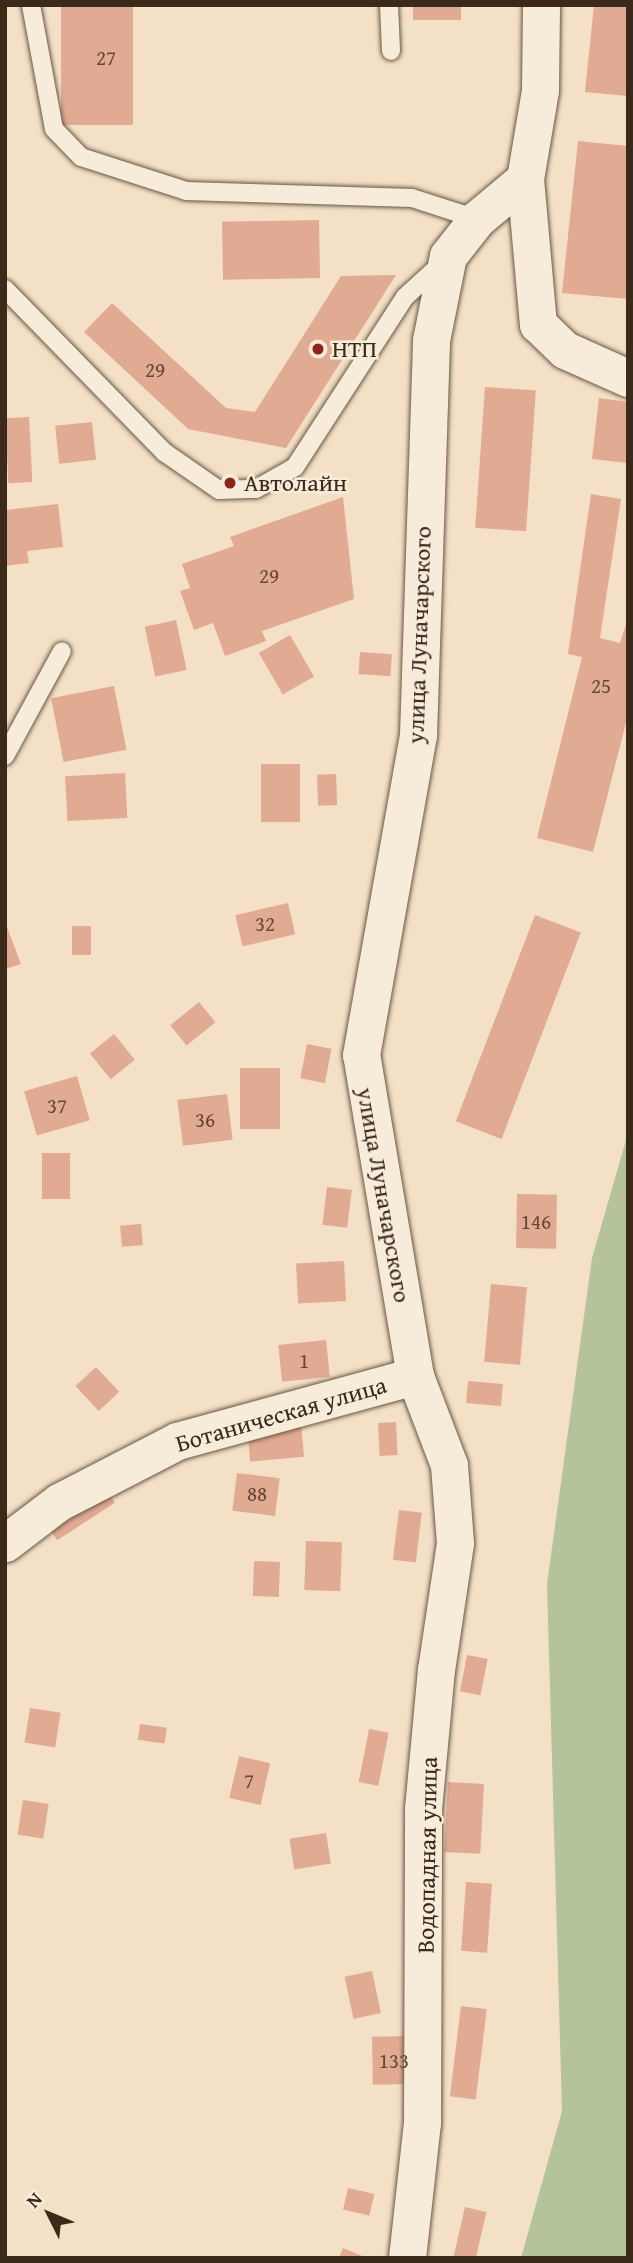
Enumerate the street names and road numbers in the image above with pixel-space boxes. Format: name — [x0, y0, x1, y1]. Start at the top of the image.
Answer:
street label: улица Луначарского — [401, 526, 437, 744]
street label: улица Луначарского — [351, 1085, 417, 1305]
street label: Ботаническая улица — [172, 1370, 390, 1458]
street label: Водопадная улица — [411, 1756, 443, 1954]

